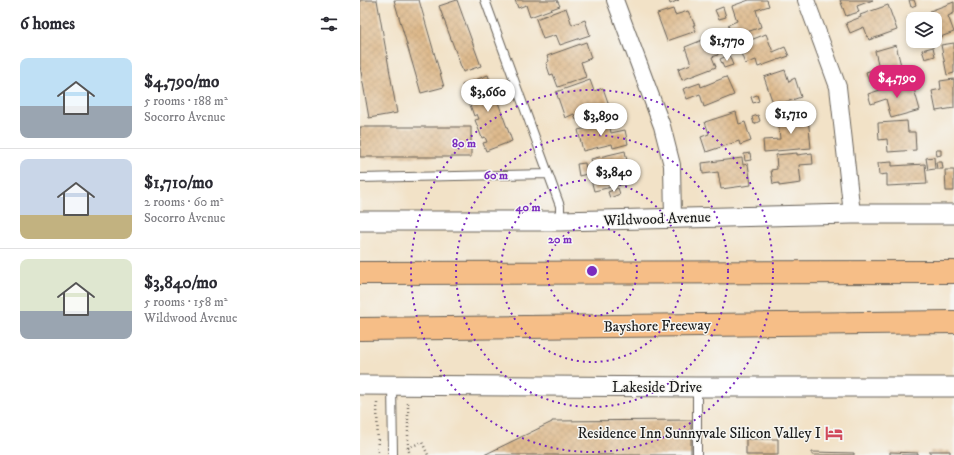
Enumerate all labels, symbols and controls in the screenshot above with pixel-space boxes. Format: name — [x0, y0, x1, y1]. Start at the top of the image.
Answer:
map controls — [906, 12, 942, 48]
button: layers — [906, 12, 942, 48]
text: 6 homes — [20, 13, 75, 35]
icon: filters — [318, 13, 340, 35]
pin: $1,770 — [694, 28, 760, 62]
text: $1,770 — [709, 33, 745, 49]
pin: $4,790 — [864, 65, 930, 99]
text: $4,790 — [878, 70, 916, 86]
text: $4,790/mo — [144, 71, 219, 93]
icon: home — [52, 74, 100, 122]
pin: $3,660 — [455, 79, 521, 113]
text: $3,660 — [470, 84, 506, 100]
text: 5 rooms · 188 m² — [144, 93, 228, 109]
pin: $1,710 — [758, 101, 824, 135]
pin: $3,890 — [568, 103, 634, 137]
text: $1,710 — [774, 106, 808, 122]
text: $3,890 — [583, 108, 619, 124]
text: Socorro Avenue — [144, 109, 225, 125]
text: 80 m — [452, 136, 476, 151]
pin: $3,840 — [581, 159, 647, 193]
text: $3,840 — [596, 164, 632, 180]
text: 60 m — [484, 168, 508, 183]
text: $1,710/mo — [144, 172, 213, 194]
icon: home — [52, 175, 100, 223]
text: 2 rooms · 60 m² — [144, 194, 224, 210]
text: 40 m — [515, 200, 540, 215]
street label: Wildwood Avenue — [602, 208, 711, 230]
text: Socorro Avenue — [144, 210, 225, 226]
text: 20 m — [548, 232, 572, 247]
centre of rings — [585, 264, 599, 278]
text: $3,840/mo — [144, 272, 217, 294]
icon: home — [52, 275, 100, 323]
text: 5 rooms · 158 m² — [144, 294, 228, 310]
text: Wildwood Avenue — [144, 310, 237, 326]
street label: Bayshore Freeway — [603, 316, 712, 336]
street label: Lakeside Drive — [612, 378, 702, 397]
hotel icon: Residence Inn Sunnyvale Silicon Valley I — [824, 423, 844, 443]
place label: Residence Inn Sunnyvale Silicon Valley I — [577, 424, 821, 443]

